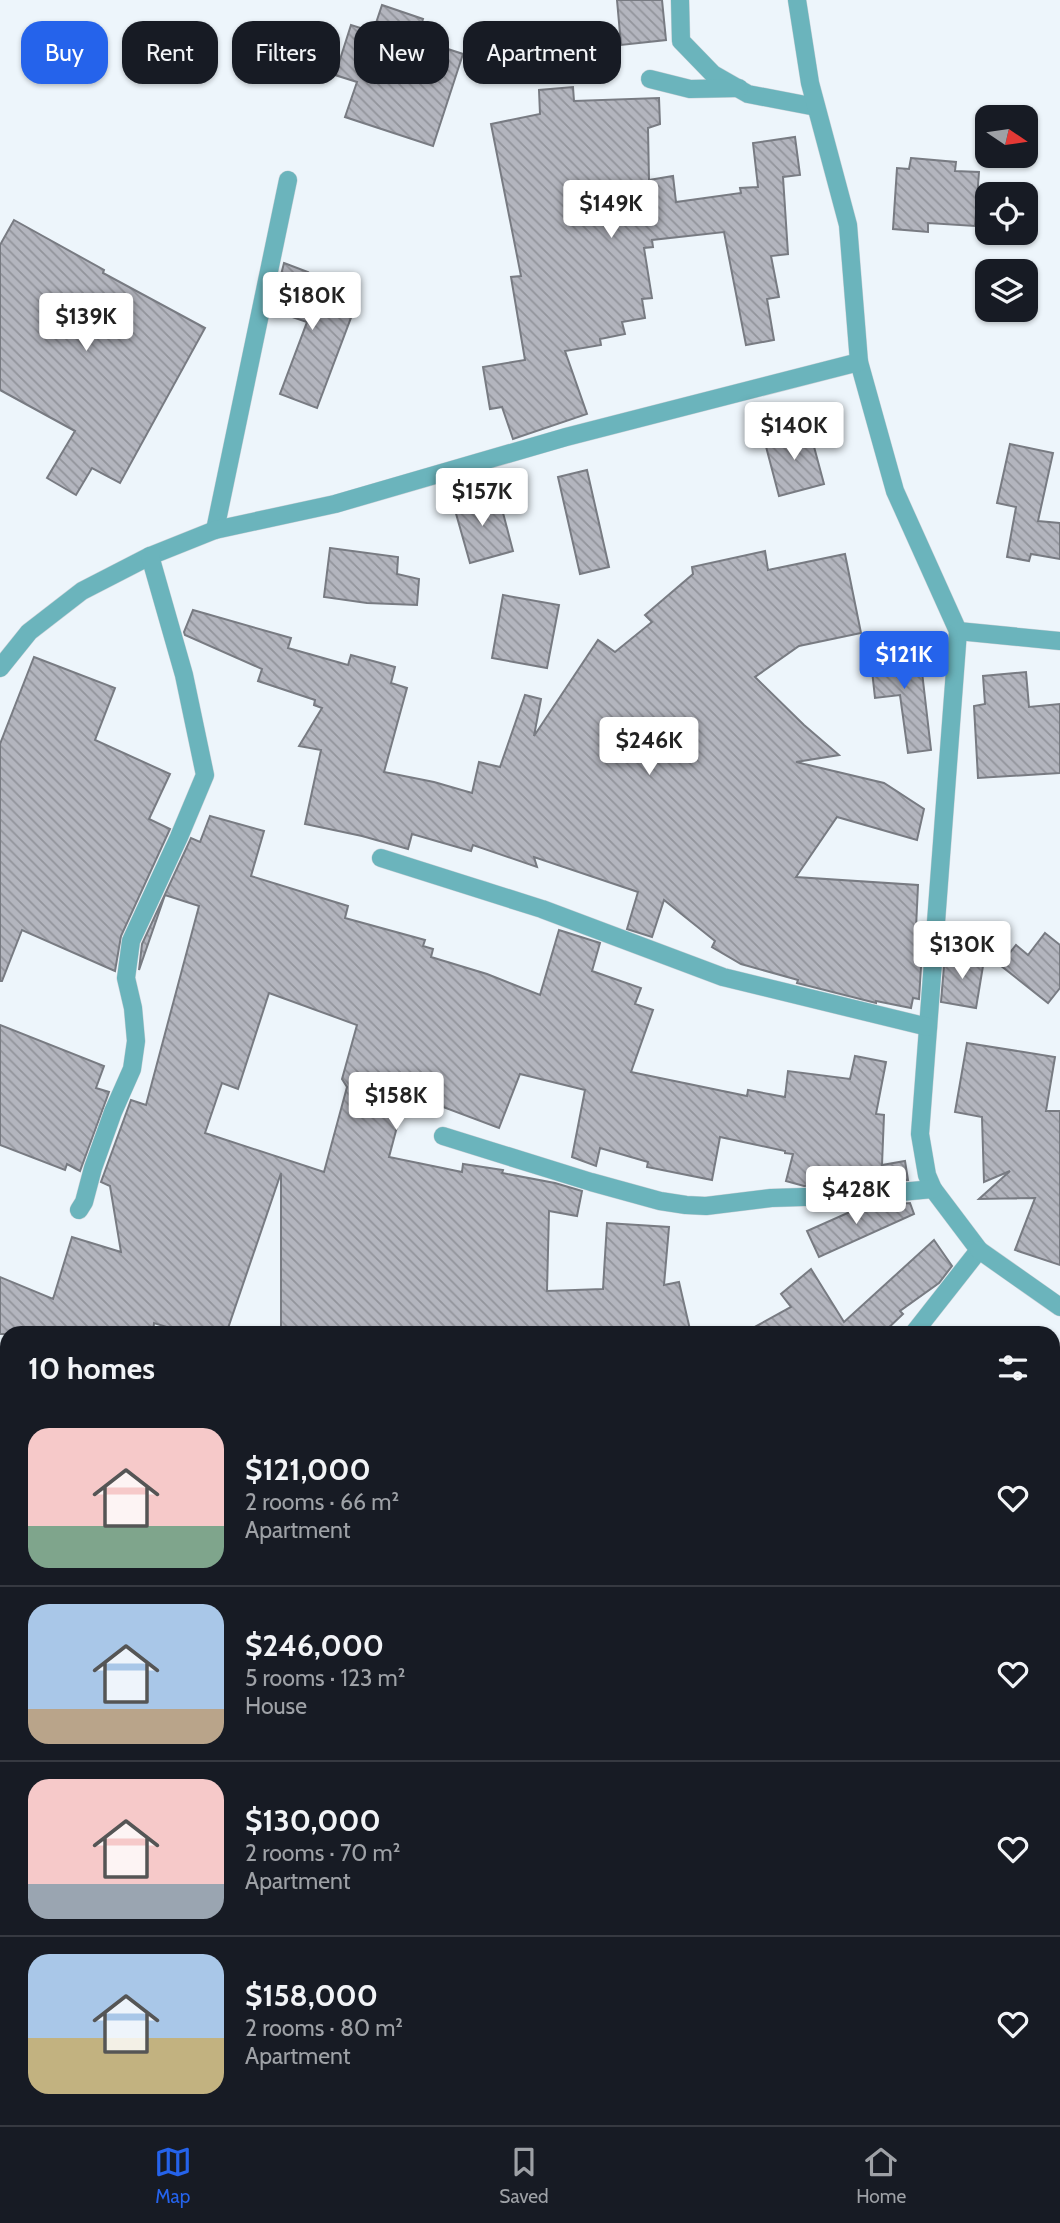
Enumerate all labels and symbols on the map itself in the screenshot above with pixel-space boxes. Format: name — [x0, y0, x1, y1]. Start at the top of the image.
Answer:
north arrow — [975, 105, 1038, 168]
pin: $149K — [562, 180, 660, 240]
pin: $180K — [263, 272, 361, 332]
pin: $139K — [37, 294, 135, 353]
pin: $140K — [745, 402, 843, 462]
pin: $157K — [433, 468, 531, 528]
pin: $121K — [855, 632, 953, 691]
pin: $246K — [600, 718, 698, 777]
pin: $130K — [913, 922, 1011, 981]
pin: $158K — [347, 1072, 445, 1132]
pin: $428K — [807, 1166, 905, 1226]

